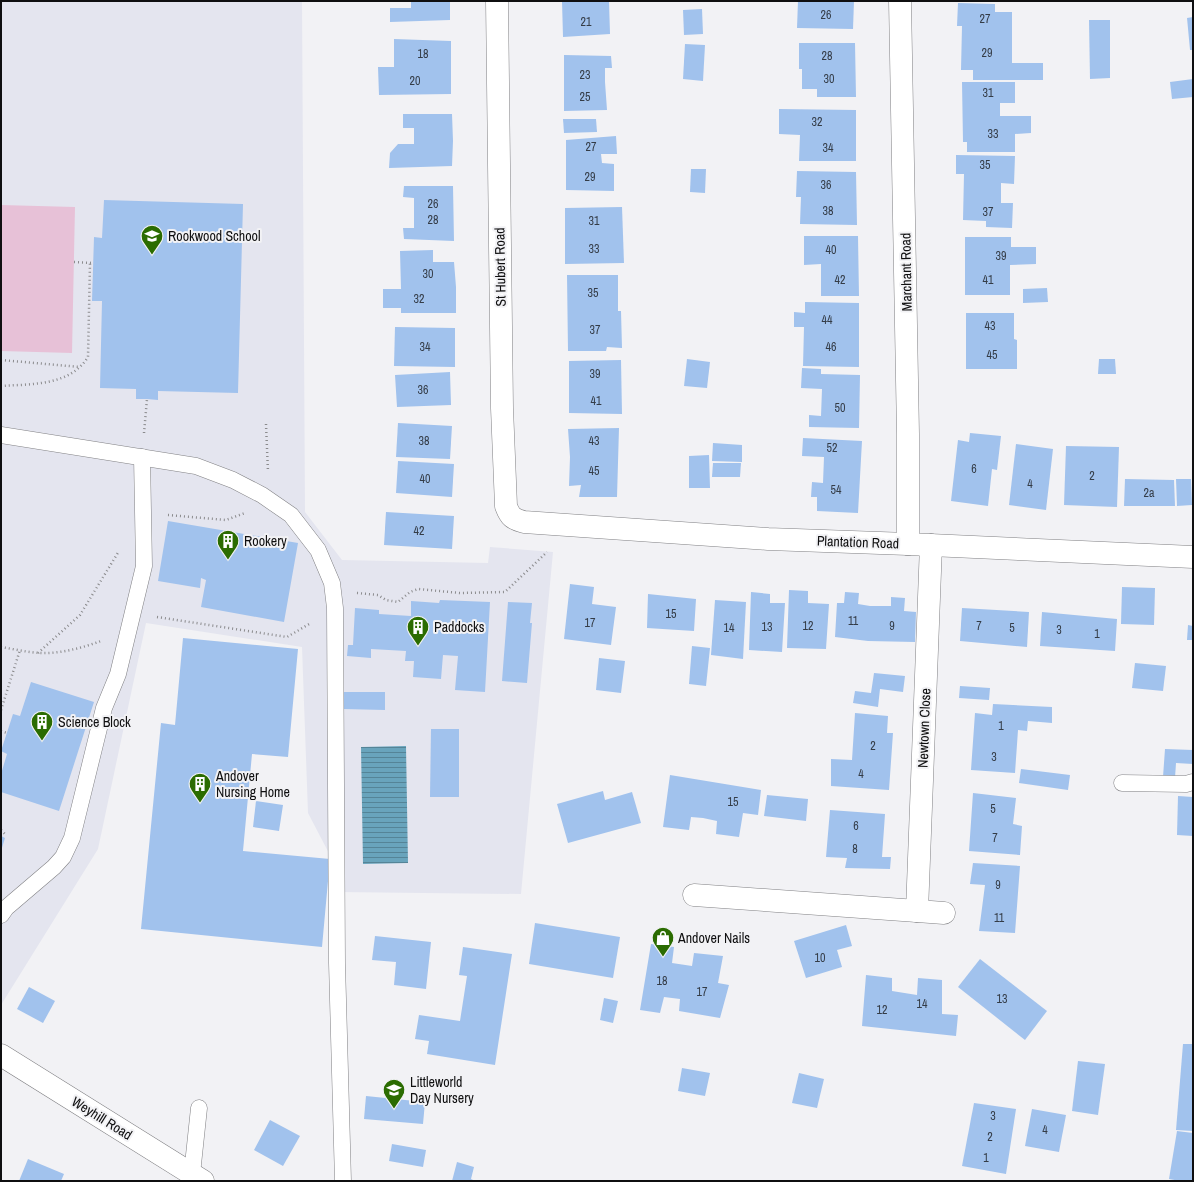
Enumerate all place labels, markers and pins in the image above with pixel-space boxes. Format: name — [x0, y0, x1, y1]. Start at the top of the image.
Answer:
school or university icon: Rookwood School — [139, 223, 165, 256]
place label: Rookwood School — [168, 227, 261, 245]
building icon: Rookery — [215, 528, 241, 561]
place label: Rookery — [244, 532, 287, 550]
building icon: Paddocks — [405, 614, 431, 647]
place label: Paddocks — [434, 618, 485, 636]
building icon: Science Block — [29, 709, 55, 742]
place label: Science Block — [58, 713, 131, 731]
place label: Andover Nursing Home — [215, 767, 290, 801]
building icon: Andover Nursing Home — [187, 771, 213, 804]
shop icon: Andover Nails — [650, 925, 676, 958]
place label: Andover Nails — [677, 929, 750, 947]
place label: Littleworld Day Nursery — [410, 1073, 474, 1107]
school or university icon: Littleworld Day Nursery — [381, 1077, 407, 1110]

